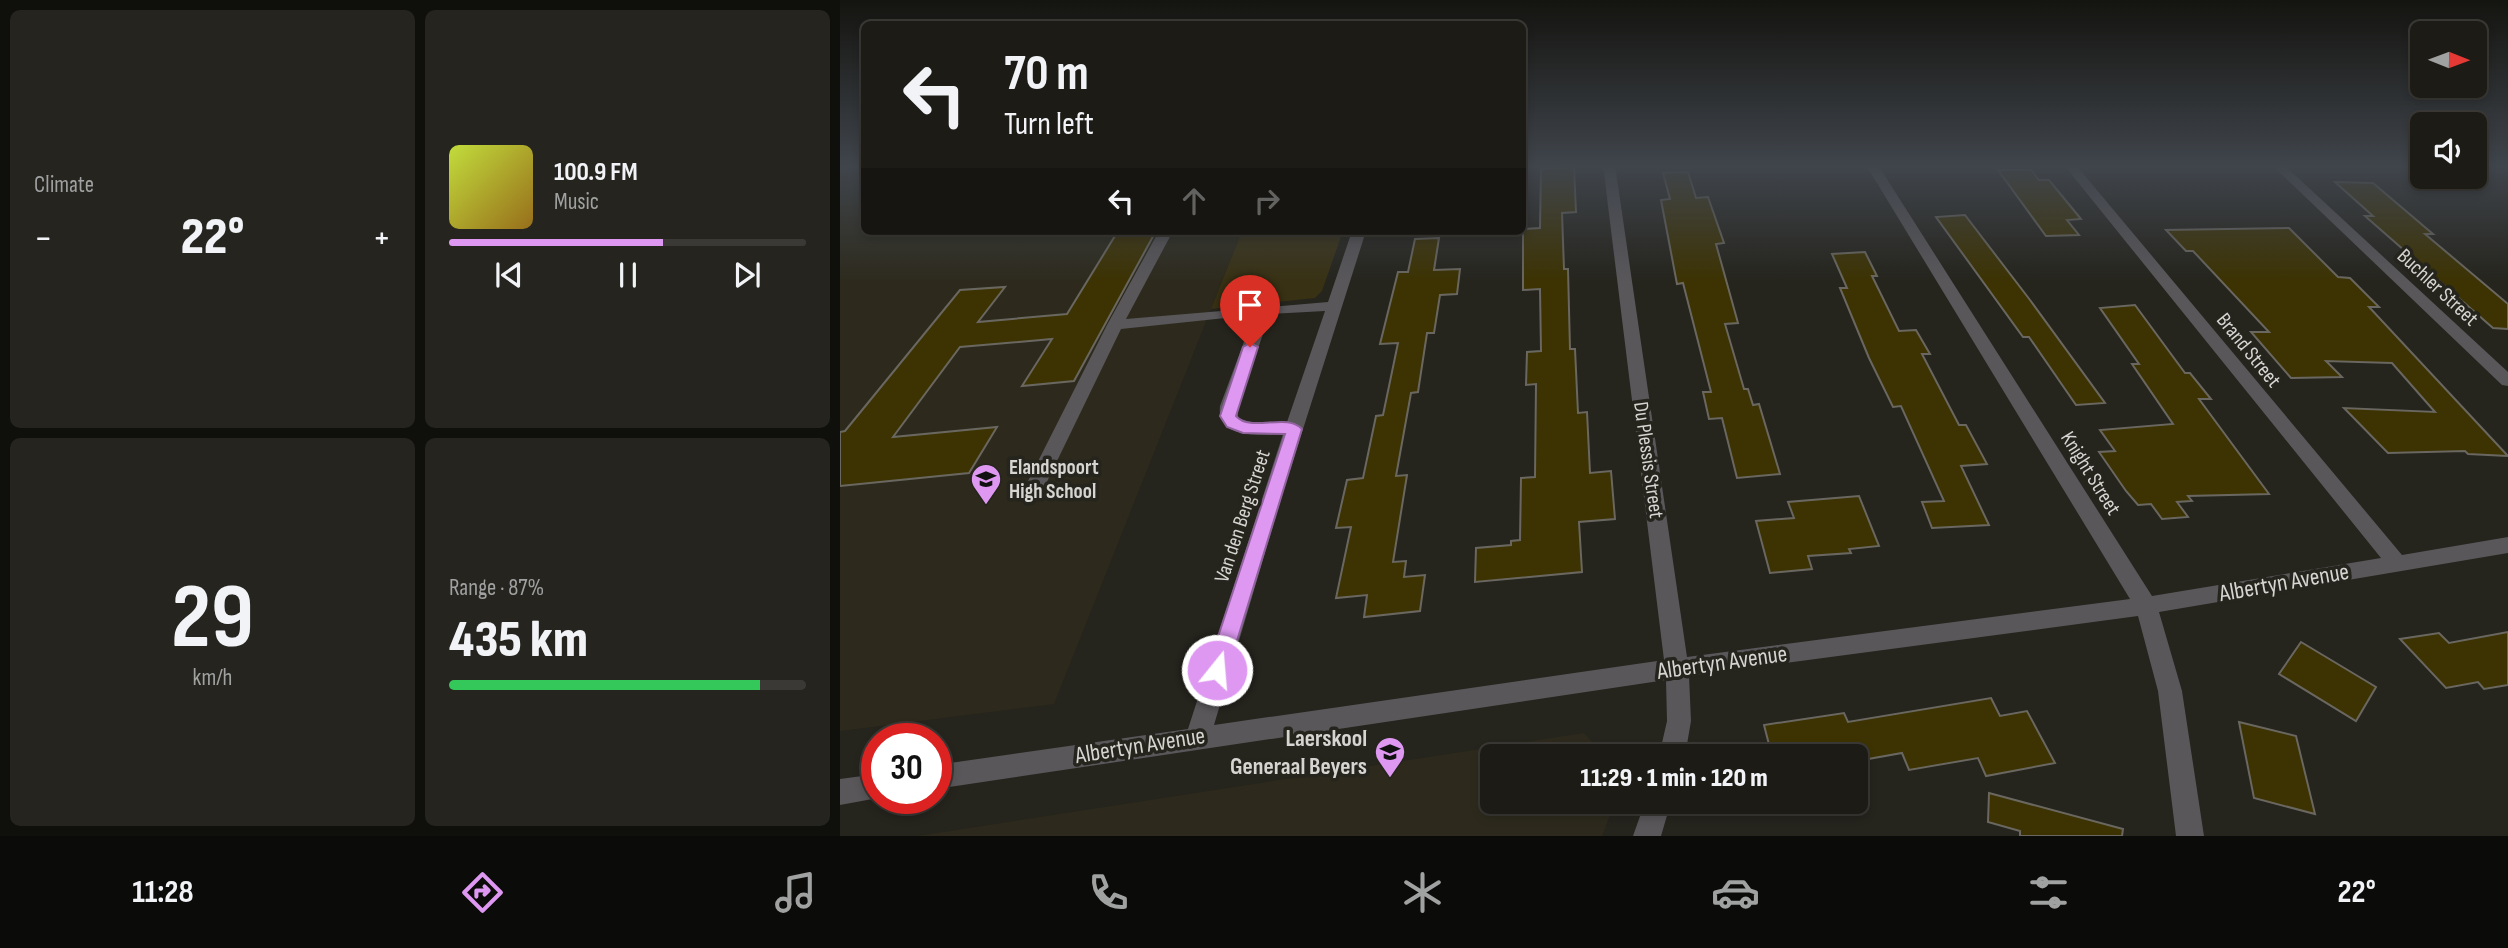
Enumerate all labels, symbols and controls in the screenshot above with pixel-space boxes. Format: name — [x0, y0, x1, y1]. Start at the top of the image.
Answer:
north arrow — [2410, 21, 2487, 98]
map controls — [2410, 21, 2487, 189]
text: 70 m — [1004, 45, 1089, 104]
icon: left — [889, 49, 980, 140]
text: Turn left — [1004, 105, 1094, 144]
button: sound — [2410, 112, 2487, 189]
text: 100.9 FM — [554, 157, 638, 188]
text: Climate — [34, 171, 94, 199]
icon: left — [1102, 182, 1140, 220]
icon: ahead — [1175, 182, 1213, 220]
icon: right — [1248, 182, 1286, 220]
text: Music — [554, 188, 599, 216]
text: 22° — [181, 206, 244, 269]
text: − — [34, 216, 53, 261]
text: + — [372, 216, 391, 261]
street label: Buchler Street — [2392, 244, 2483, 331]
icon: previous — [490, 256, 528, 294]
icon: pause — [609, 256, 647, 294]
icon: next — [728, 256, 766, 294]
pin — [1220, 275, 1280, 347]
icon: arrive — [1231, 286, 1269, 324]
street label: Brand Street — [2211, 308, 2286, 393]
street label: Du Plessis Street — [1628, 400, 1669, 520]
street label: Knight Street — [2055, 427, 2126, 520]
street label: Van den Berg Street — [1209, 447, 1276, 586]
place label: Elandspoort High School — [1009, 455, 1099, 504]
school or university icon: Elandspoort High School — [969, 462, 1003, 506]
street label: Albertyn Avenue — [2216, 557, 2351, 608]
text: 29 — [171, 564, 254, 673]
text: Range · 87% — [449, 574, 544, 602]
text: 435 km — [449, 609, 588, 672]
position arrow — [1180, 633, 1254, 707]
street label: Albertyn Avenue — [1654, 639, 1789, 686]
text: km/h — [193, 664, 232, 692]
street label: Albertyn Avenue — [1072, 721, 1207, 770]
speed limit sign: 30 — [861, 723, 952, 814]
place label: Laerskool Generaal Beyers — [1230, 724, 1367, 781]
school or university icon: Laerskool Generaal Beyers — [1373, 735, 1407, 779]
text: 11:29 · 1 min · 120 m — [1580, 763, 1768, 794]
icon: directions — [458, 868, 507, 917]
icon: music — [771, 868, 820, 917]
icon: phone — [1084, 868, 1133, 917]
icon: climate — [1398, 868, 1447, 917]
icon: car — [1711, 868, 1760, 917]
icon: filters — [2024, 868, 2073, 917]
text: 11:28 — [132, 873, 194, 912]
text: 22° — [2338, 873, 2376, 912]

